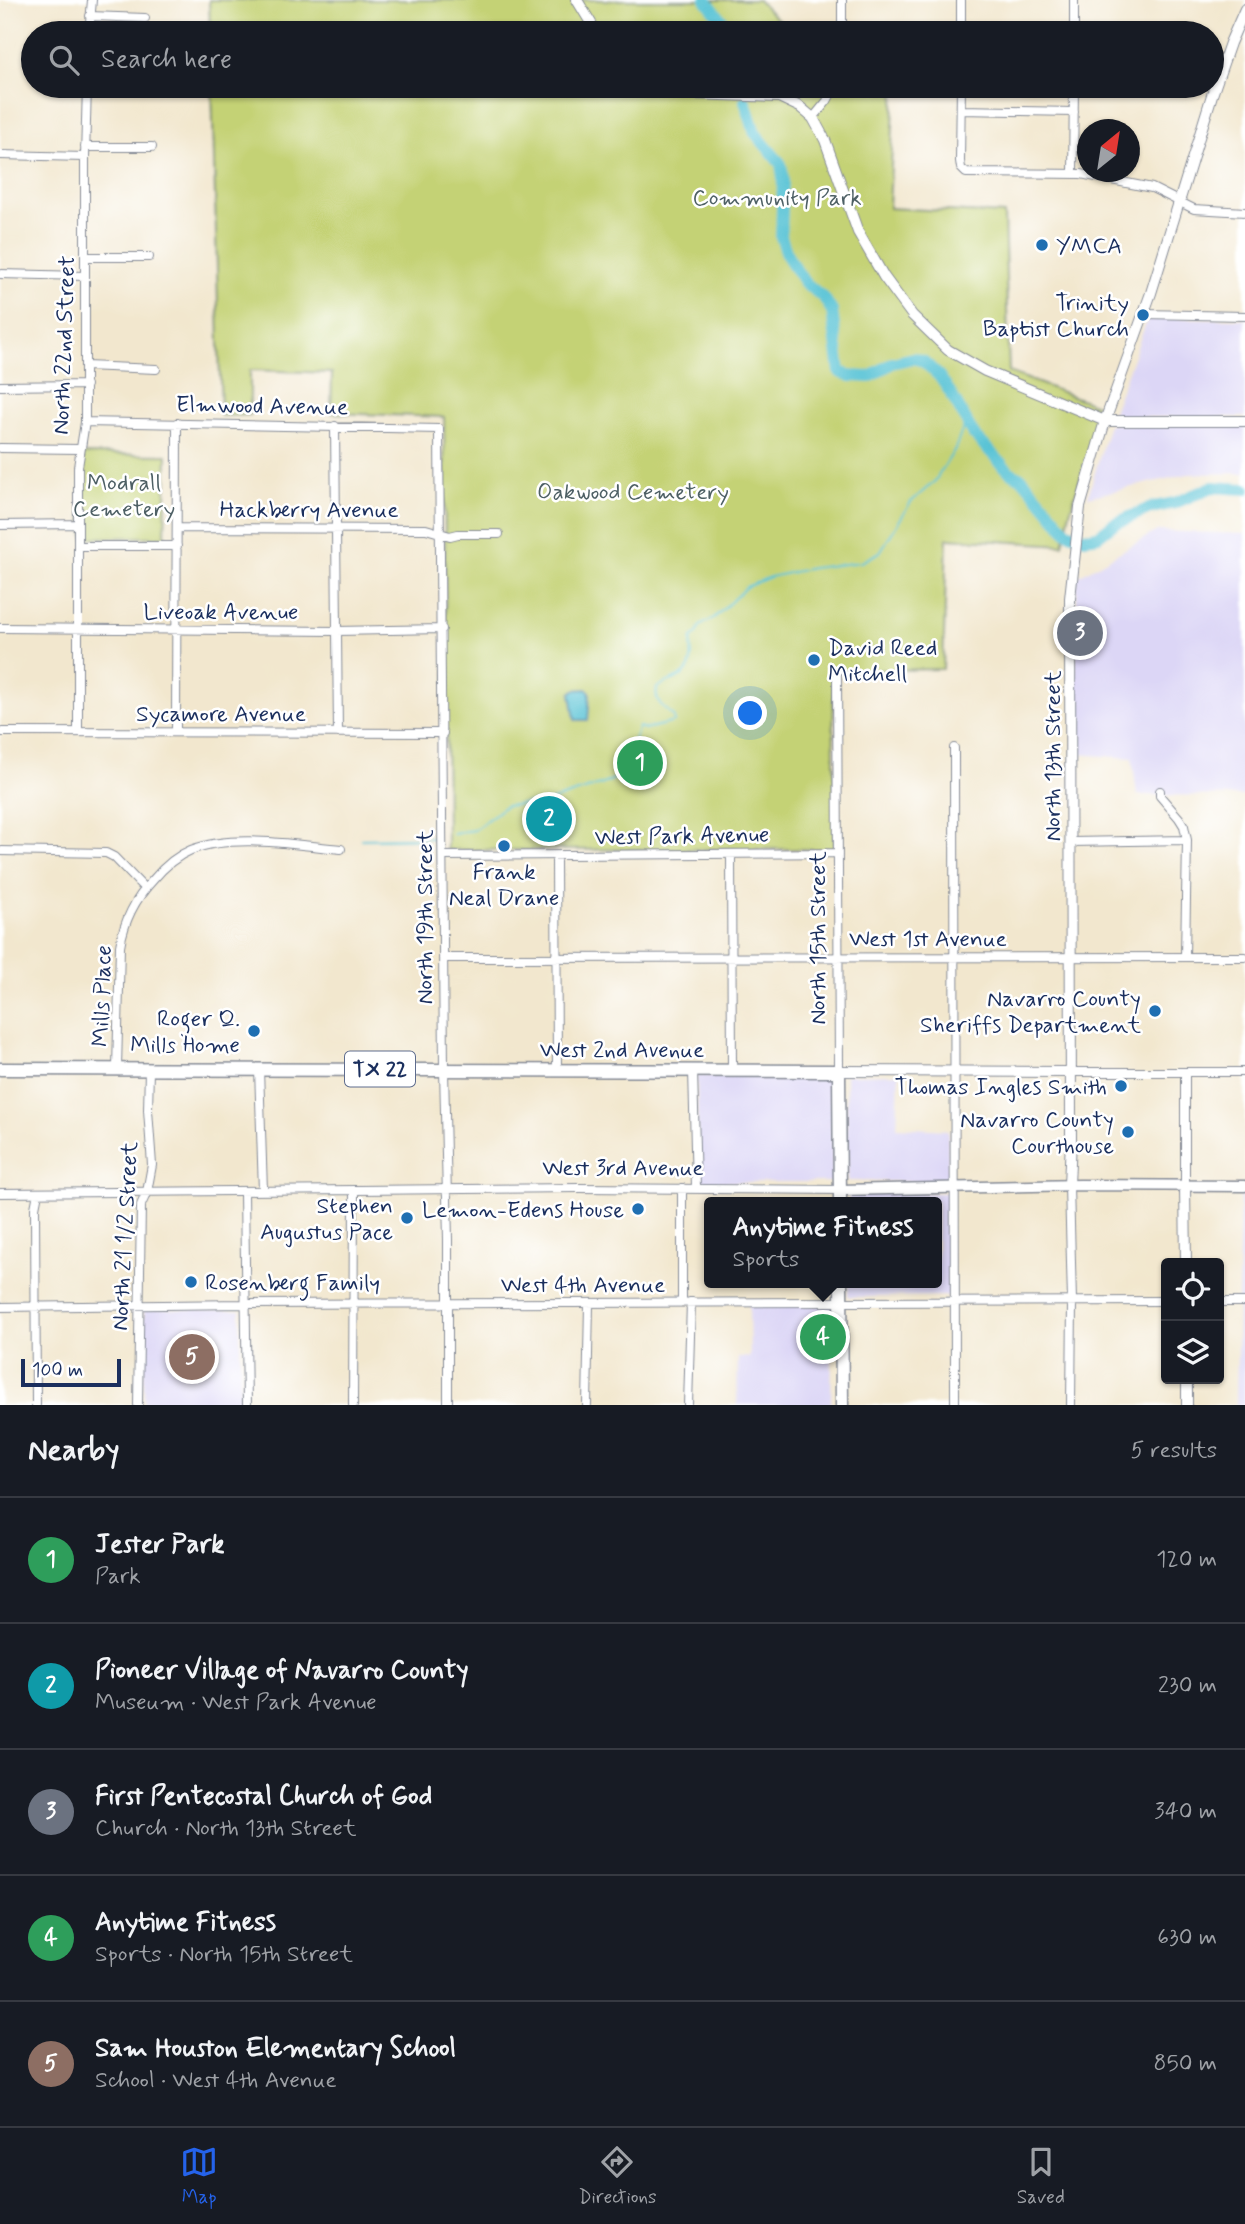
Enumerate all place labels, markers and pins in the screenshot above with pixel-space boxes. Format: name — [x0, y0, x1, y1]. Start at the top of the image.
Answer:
place label: YMCA — [1056, 232, 1122, 262]
marker: YMCA — [1034, 237, 1050, 253]
place label: Trinity Baptist Church — [983, 289, 1129, 345]
marker: Trinity Baptist Church — [1135, 307, 1151, 323]
pin: 3 — [1057, 607, 1103, 659]
place label: David Reed Mitchell — [828, 634, 937, 690]
marker: David Reed Mitchell — [806, 652, 822, 668]
pin: 1 — [617, 737, 663, 789]
pin: 2 — [526, 793, 572, 845]
marker: Frank Neal Drane — [496, 838, 512, 854]
place label: Frank Neal Drane — [449, 858, 559, 914]
place label: Navarro County Sheriffs Department — [920, 985, 1141, 1041]
marker: Navarro County Sheriffs Department — [1147, 1003, 1163, 1019]
place label: Roger Q. Mills Home — [130, 1005, 240, 1061]
marker: Roger Q. Mills Home — [246, 1023, 262, 1039]
place label: Thomas Ingles Smith — [895, 1073, 1107, 1103]
marker: Thomas Ingles Smith — [1113, 1078, 1129, 1094]
place label: Navarro County Courthouse — [960, 1106, 1114, 1162]
marker: Navarro County Courthouse — [1120, 1124, 1136, 1140]
place label: Stephen Augustus Pace — [260, 1192, 393, 1248]
place label: Lemon-Edens House — [422, 1196, 624, 1226]
marker: Lemon-Edens House — [630, 1201, 646, 1217]
marker: Stephen Augustus Pace — [399, 1210, 415, 1226]
place label: Rosenberg Family — [205, 1269, 380, 1301]
marker: Rosenberg Family — [183, 1274, 199, 1290]
pin: 4 — [800, 1311, 846, 1363]
pin: 5 — [169, 1331, 215, 1383]

